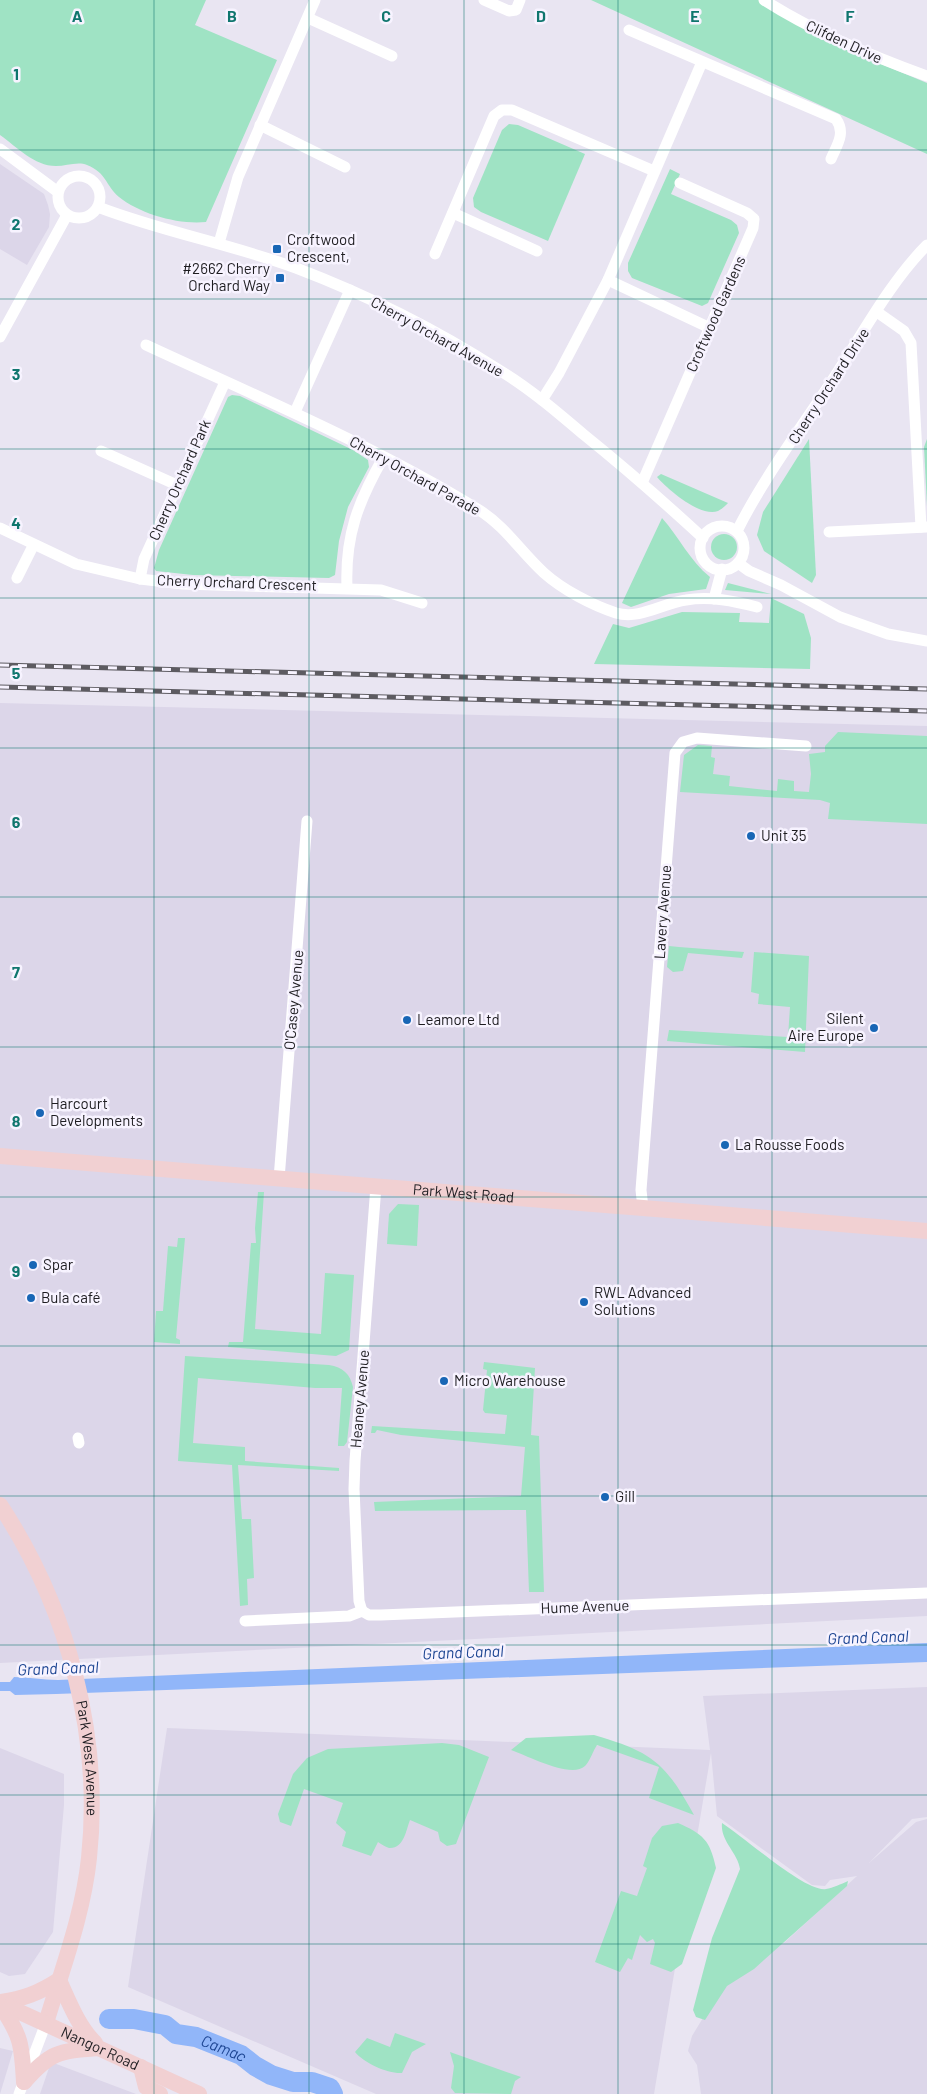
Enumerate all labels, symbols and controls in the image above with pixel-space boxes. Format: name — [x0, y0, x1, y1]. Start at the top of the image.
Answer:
text: A — [72, 6, 83, 25]
text: B — [227, 6, 237, 25]
text: C — [381, 6, 391, 25]
text: D — [536, 6, 546, 25]
text: E — [690, 6, 700, 25]
text: F — [846, 6, 855, 25]
street label: Clifden Drive — [804, 16, 885, 67]
text: 1 — [13, 64, 19, 83]
text: 2 — [12, 214, 21, 233]
place label: Croftwood Crescent, — [287, 230, 355, 265]
marker: Croftwood Crescent, — [271, 243, 283, 255]
street label: Croftwood Gardens — [681, 253, 749, 374]
place label: #2662 Cherry Orchard Way — [182, 259, 270, 294]
marker: #2662 Cherry Orchard Way — [274, 272, 286, 284]
street label: Cherry Orchard Avenue — [368, 292, 507, 380]
street label: Cherry Orchard Drive — [784, 324, 872, 447]
text: 3 — [12, 364, 20, 383]
street label: Cherry Orchard Park — [144, 416, 214, 543]
street label: Cherry Orchard Parade — [347, 432, 484, 519]
text: 4 — [11, 513, 21, 532]
street label: Cherry Orchard Crescent — [157, 570, 317, 594]
text: 5 — [12, 663, 21, 682]
text: 6 — [12, 812, 21, 831]
place label: Unit 35 — [761, 826, 807, 844]
marker: Unit 35 — [745, 830, 757, 842]
street label: Lavery Avenue — [650, 864, 674, 960]
street label: O'Casey Avenue — [280, 949, 306, 1051]
text: 7 — [12, 962, 20, 981]
place label: Silent Aire Europe — [788, 1009, 864, 1044]
place label: Leamore Ltd — [417, 1010, 500, 1028]
marker: Leamore Ltd — [401, 1014, 413, 1026]
marker: Silent Aire Europe — [868, 1022, 880, 1034]
place label: Harcourt Developments — [50, 1094, 143, 1129]
marker: Harcourt Developments — [34, 1107, 46, 1119]
text: 8 — [12, 1111, 21, 1130]
place label: La Rousse Foods — [735, 1135, 844, 1153]
marker: La Rousse Foods — [719, 1139, 731, 1151]
street label: Park West Road — [412, 1179, 515, 1206]
place label: Spar — [43, 1255, 74, 1273]
marker: Spar — [27, 1259, 39, 1271]
text: 9 — [12, 1261, 20, 1280]
place label: RWL Advanced Solutions — [594, 1283, 691, 1318]
place label: Bula café — [41, 1288, 100, 1306]
marker: Bula café — [25, 1292, 37, 1304]
marker: RWL Advanced Solutions — [578, 1296, 590, 1308]
street label: Heaney Avenue — [346, 1349, 372, 1449]
place label: Micro Warehouse — [454, 1371, 566, 1389]
marker: Micro Warehouse — [438, 1375, 450, 1387]
place label: Gill — [615, 1487, 635, 1505]
marker: Gill — [599, 1491, 611, 1503]
street label: Hume Avenue — [540, 1595, 630, 1617]
water label: Grand Canal — [827, 1626, 909, 1647]
water label: Grand Canal — [422, 1641, 504, 1662]
water label: Grand Canal — [17, 1657, 99, 1678]
street label: Park West Avenue — [73, 1699, 102, 1816]
street label: Nangor Road — [59, 2022, 142, 2073]
water label: Camac — [199, 2030, 251, 2065]

